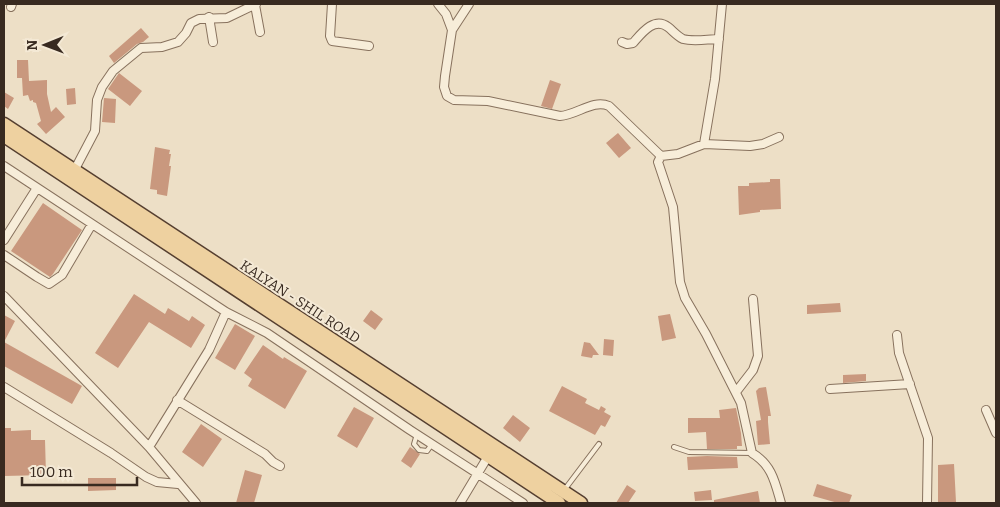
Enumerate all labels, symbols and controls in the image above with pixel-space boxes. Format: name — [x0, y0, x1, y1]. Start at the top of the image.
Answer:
north arrow — [20, 20, 70, 70]
text: N — [24, 39, 41, 51]
street label: KALYAN - SHIL ROAD — [237, 257, 363, 347]
scale bar — [22, 454, 138, 486]
text: 100 m — [30, 463, 73, 481]

